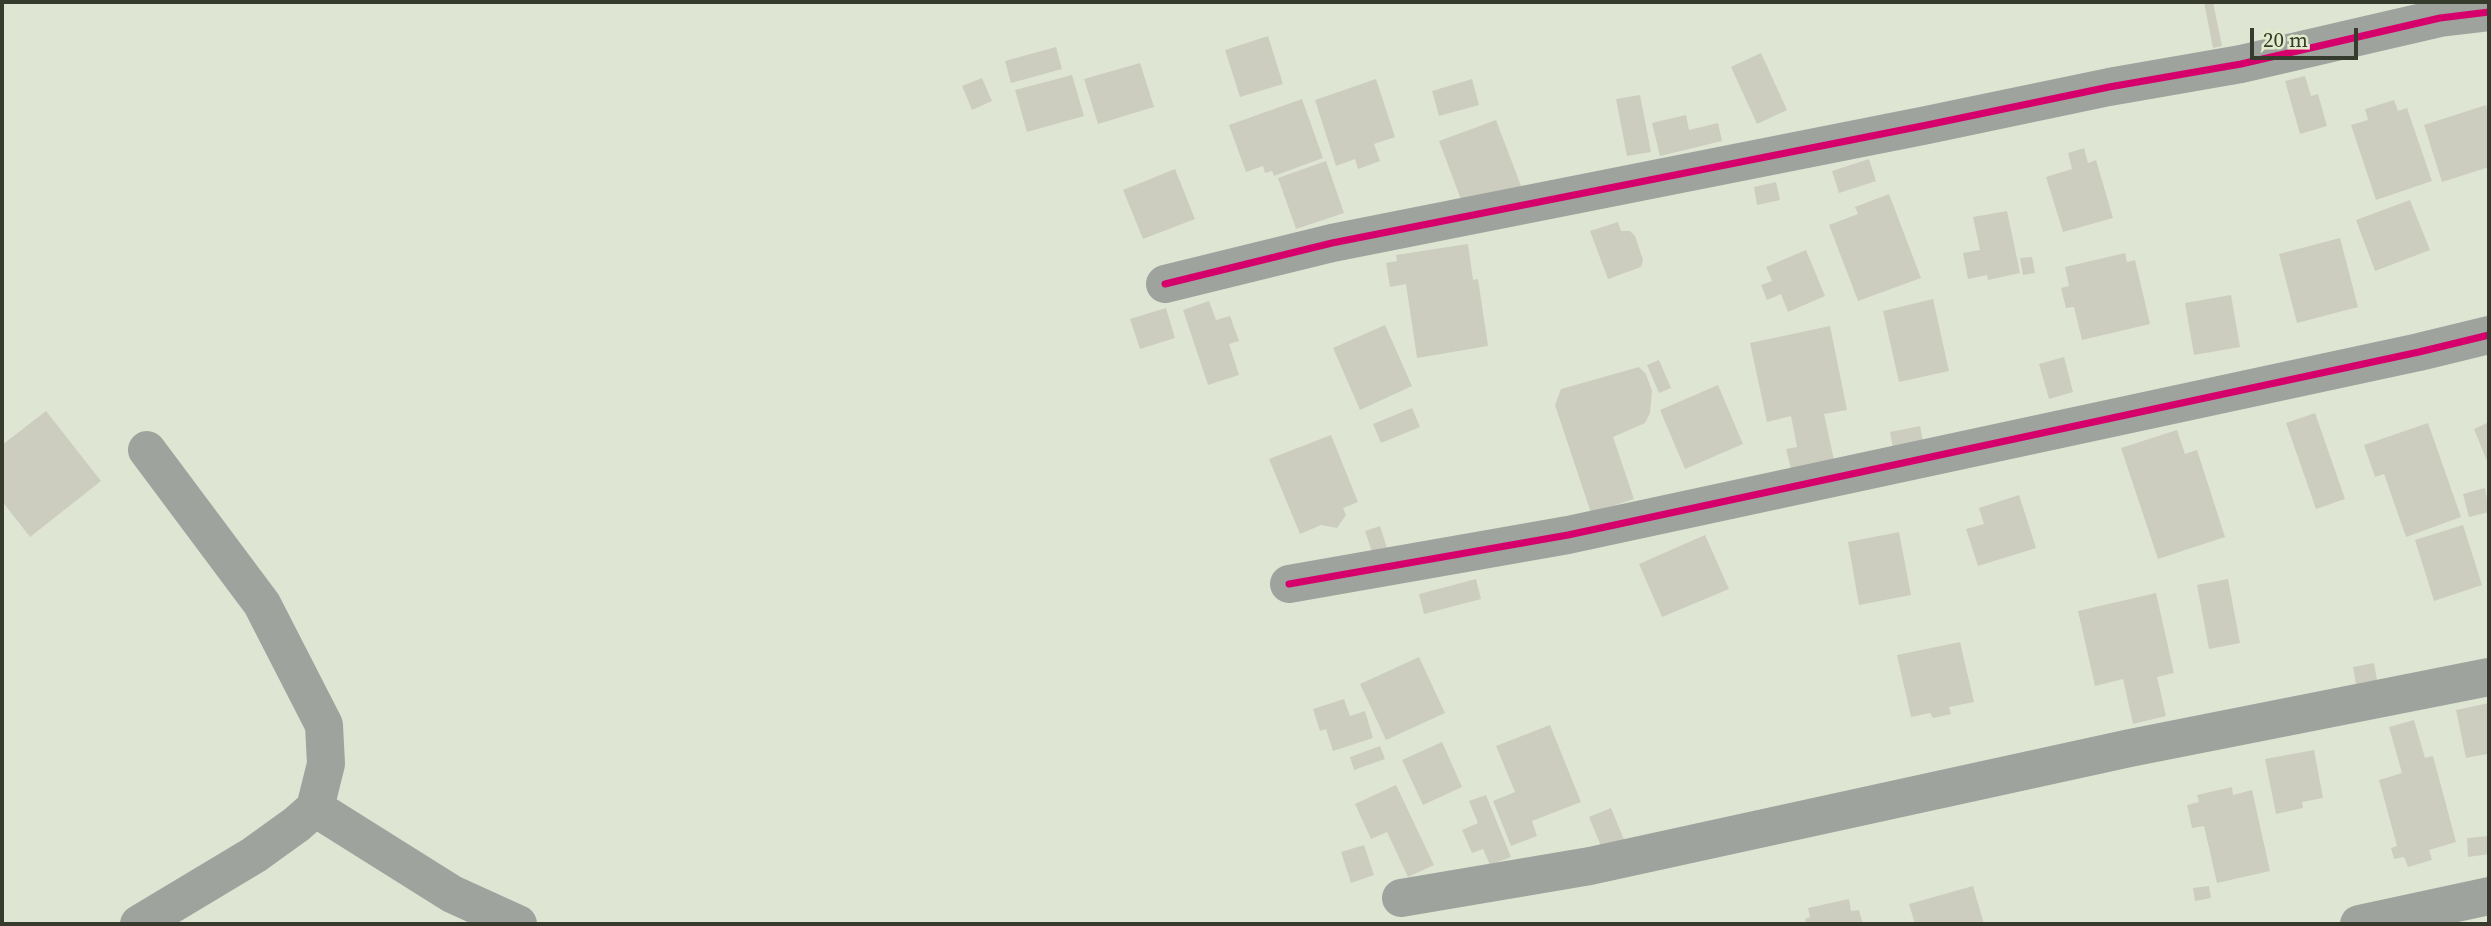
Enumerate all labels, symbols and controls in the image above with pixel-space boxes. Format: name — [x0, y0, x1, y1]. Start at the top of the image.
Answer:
scale bar — [2253, 14, 2362, 58]
text: 20 m — [2263, 25, 2308, 54]

